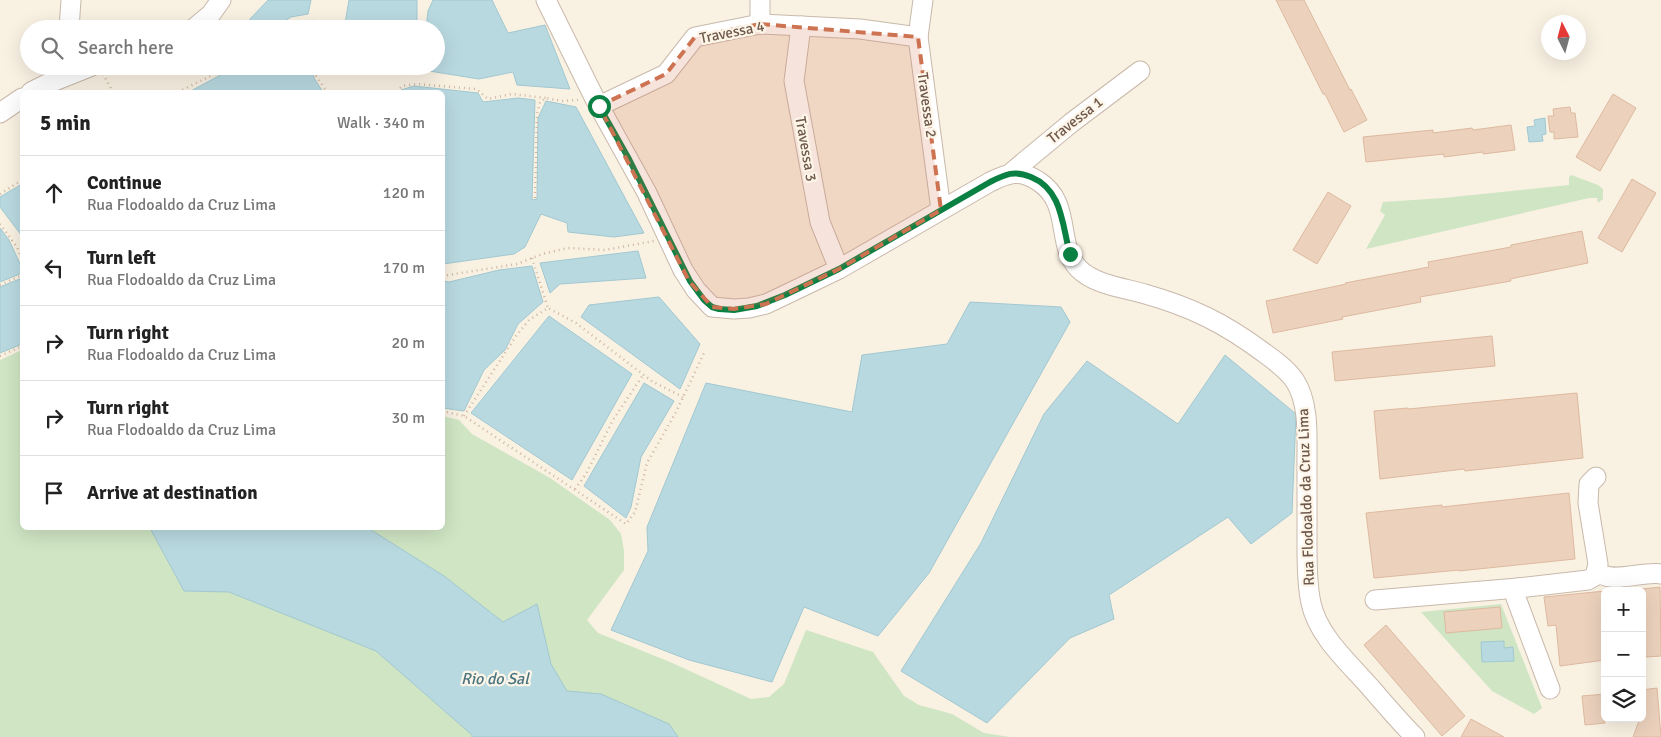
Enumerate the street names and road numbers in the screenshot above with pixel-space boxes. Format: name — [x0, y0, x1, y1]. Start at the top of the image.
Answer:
street label: Travessa 4 — [698, 17, 766, 47]
street label: Travessa 2 — [914, 71, 940, 139]
street label: Travessa 1 — [1044, 93, 1106, 147]
street label: Travessa 3 — [791, 115, 821, 183]
street label: Rua Flodoaldo da Cruz Lima — [1294, 408, 1318, 586]

